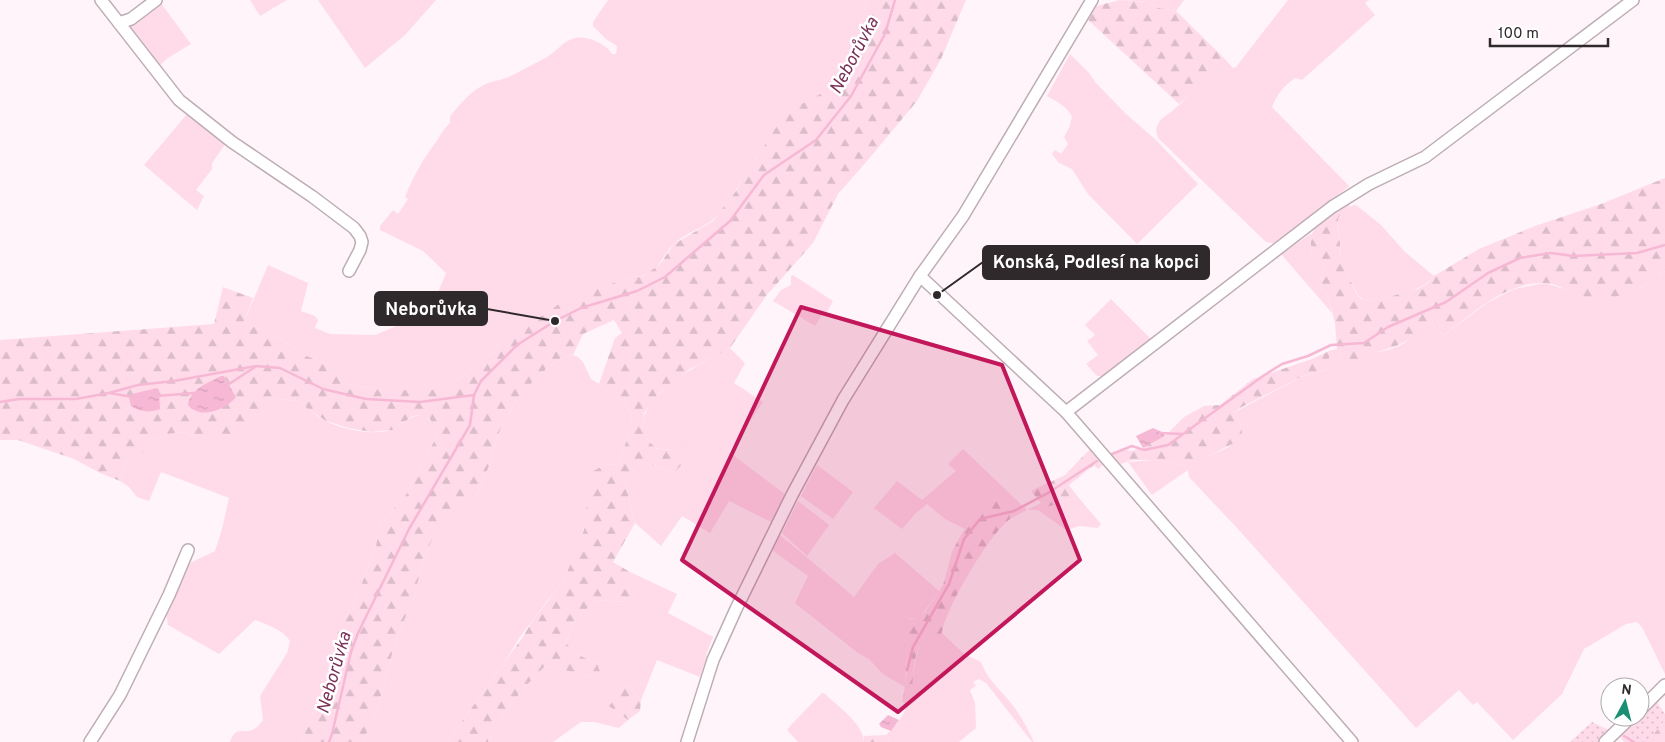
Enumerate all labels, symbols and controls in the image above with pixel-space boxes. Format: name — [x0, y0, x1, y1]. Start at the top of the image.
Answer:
water label: Neborůvka — [825, 13, 885, 99]
scale bar — [1490, 15, 1608, 47]
text: 100 m — [1498, 25, 1539, 44]
callout: Konská, Podlesí na kopci — [983, 246, 1209, 279]
text: Konská, Podlesí na kopci — [993, 252, 1199, 275]
callout: Neborůvka — [375, 292, 487, 325]
text: Neborůvka — [385, 299, 477, 322]
water label: Neborůvka — [312, 629, 358, 717]
north arrow — [1600, 677, 1650, 727]
text: N — [1620, 682, 1632, 700]

